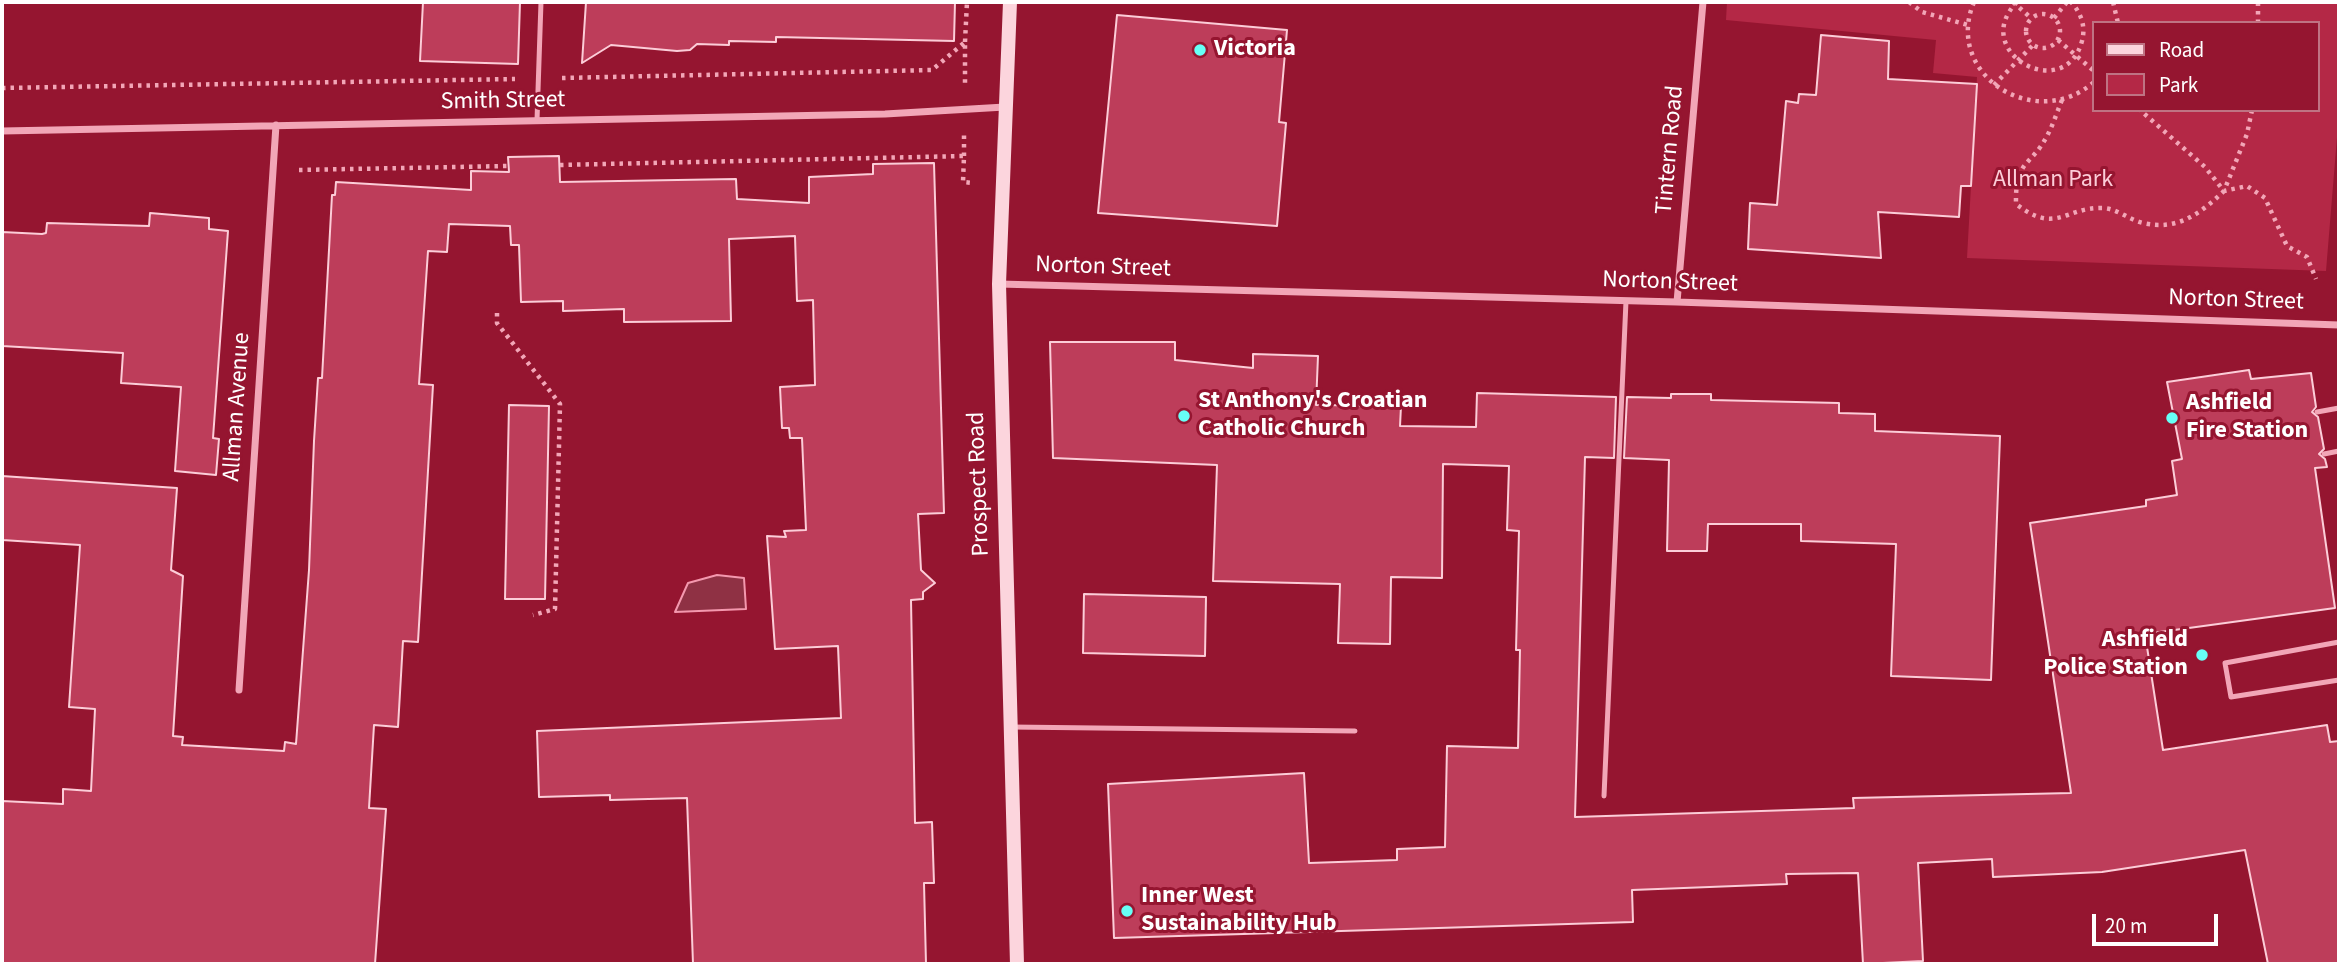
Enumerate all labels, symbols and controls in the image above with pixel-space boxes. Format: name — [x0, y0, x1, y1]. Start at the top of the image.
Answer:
legend — [2092, 21, 2320, 112]
text: Road — [2159, 35, 2204, 65]
place label: Victoria — [1214, 36, 1296, 64]
marker: Victoria — [1192, 42, 1208, 58]
text: Park — [2159, 70, 2198, 100]
street label: Tintern Road — [1651, 84, 1691, 216]
street label: Smith Street — [440, 87, 566, 117]
park label: Allman Park — [1993, 167, 2113, 195]
street label: Norton Street — [1035, 251, 1171, 285]
street label: Norton Street — [1602, 266, 1738, 300]
street label: Norton Street — [2168, 284, 2304, 318]
street label: Allman Avenue — [218, 332, 258, 482]
place label: St Anthony's Croatian Catholic Church — [1198, 388, 1427, 444]
place label: Ashfield Fire Station — [2186, 390, 2308, 446]
marker: St Anthony's Croatian Catholic Church — [1176, 408, 1192, 424]
marker: Ashfield Fire Station — [2164, 410, 2180, 426]
street label: Prospect Road — [963, 411, 997, 557]
place label: Ashfield Police Station — [2043, 627, 2188, 683]
marker: Ashfield Police Station — [2194, 647, 2210, 663]
place label: Inner West Sustainability Hub — [1141, 883, 1336, 939]
scale bar — [2096, 900, 2222, 944]
marker: Inner West Sustainability Hub — [1119, 903, 1135, 919]
text: 20 m — [2105, 911, 2147, 941]

